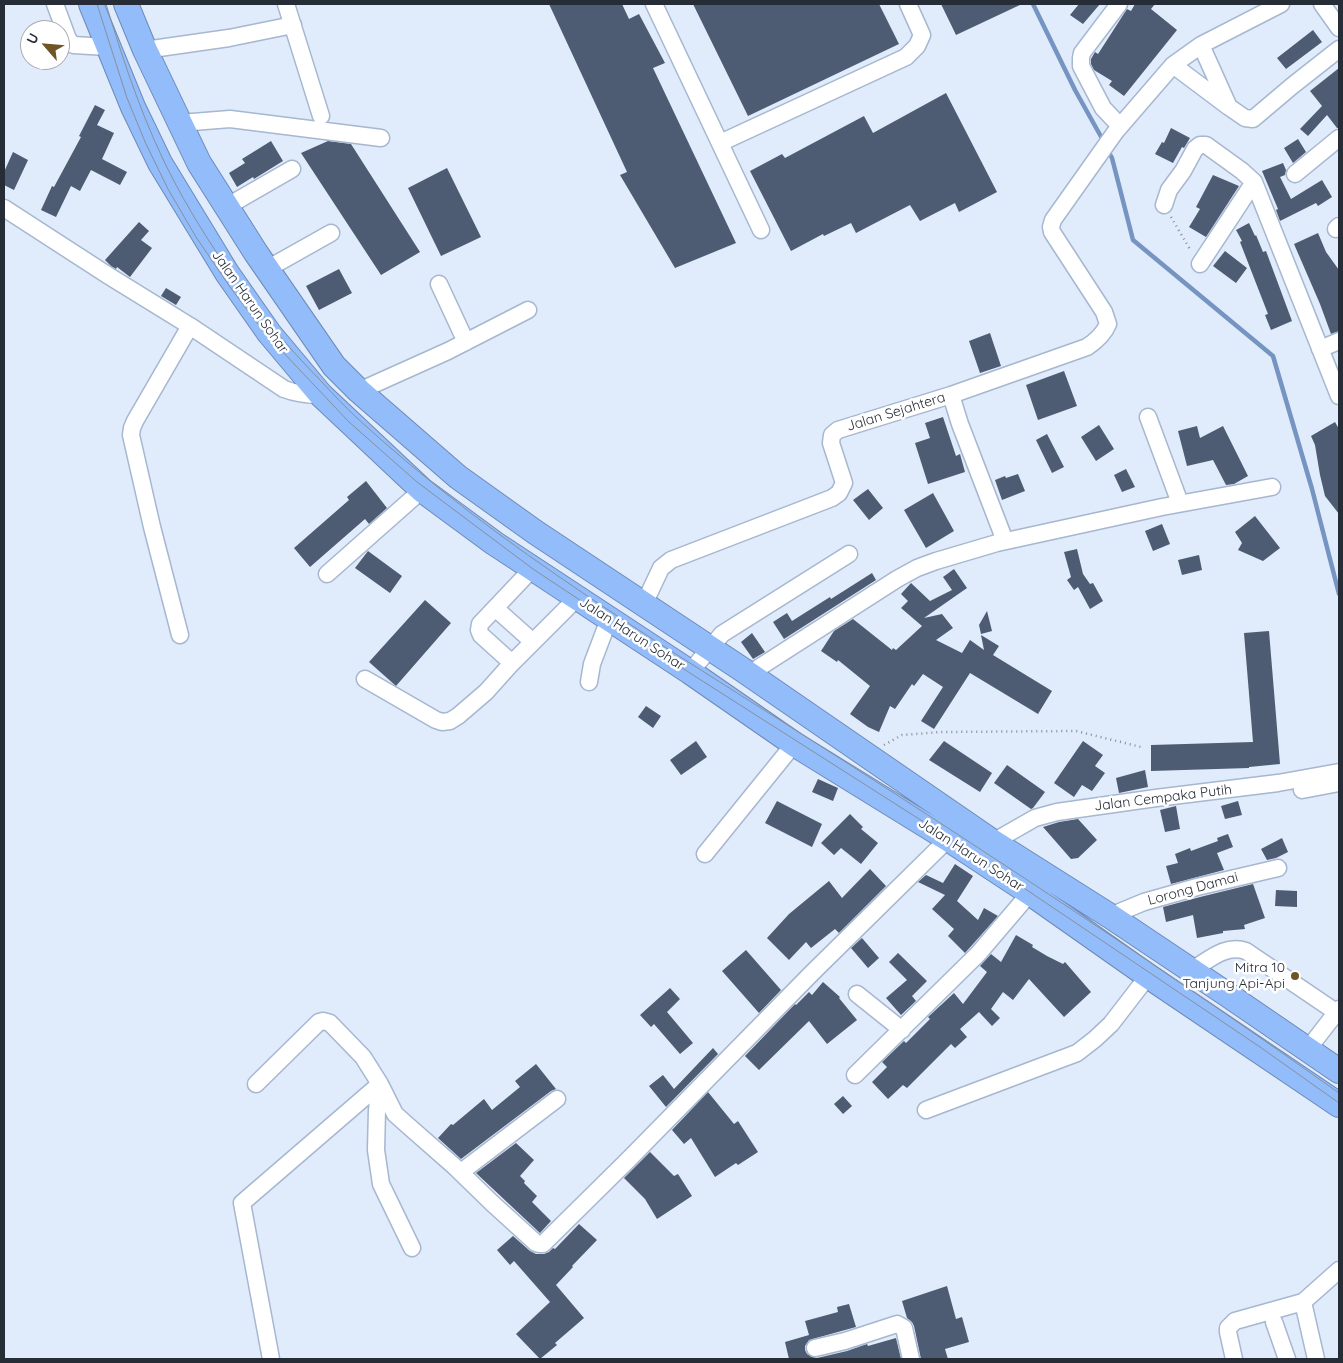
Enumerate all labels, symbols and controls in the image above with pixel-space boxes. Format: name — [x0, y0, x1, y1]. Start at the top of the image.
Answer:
north arrow — [20, 20, 70, 70]
text: U — [22, 30, 43, 47]
street label: Jalan Harun Sohar — [208, 247, 292, 357]
street label: Jalan Sejahtera — [845, 389, 947, 435]
street label: Jalan Harun Sohar — [576, 594, 688, 674]
street label: Jalan Cempaka Putih — [1093, 781, 1233, 815]
street label: Jalan Harun Sohar — [915, 815, 1027, 895]
street label: Lorong Damai — [1146, 869, 1240, 909]
place label: Mitra 10 Tanjung Api-Api — [1182, 960, 1285, 992]
marker: Mitra 10 Tanjung Api-Api — [1289, 970, 1301, 982]

